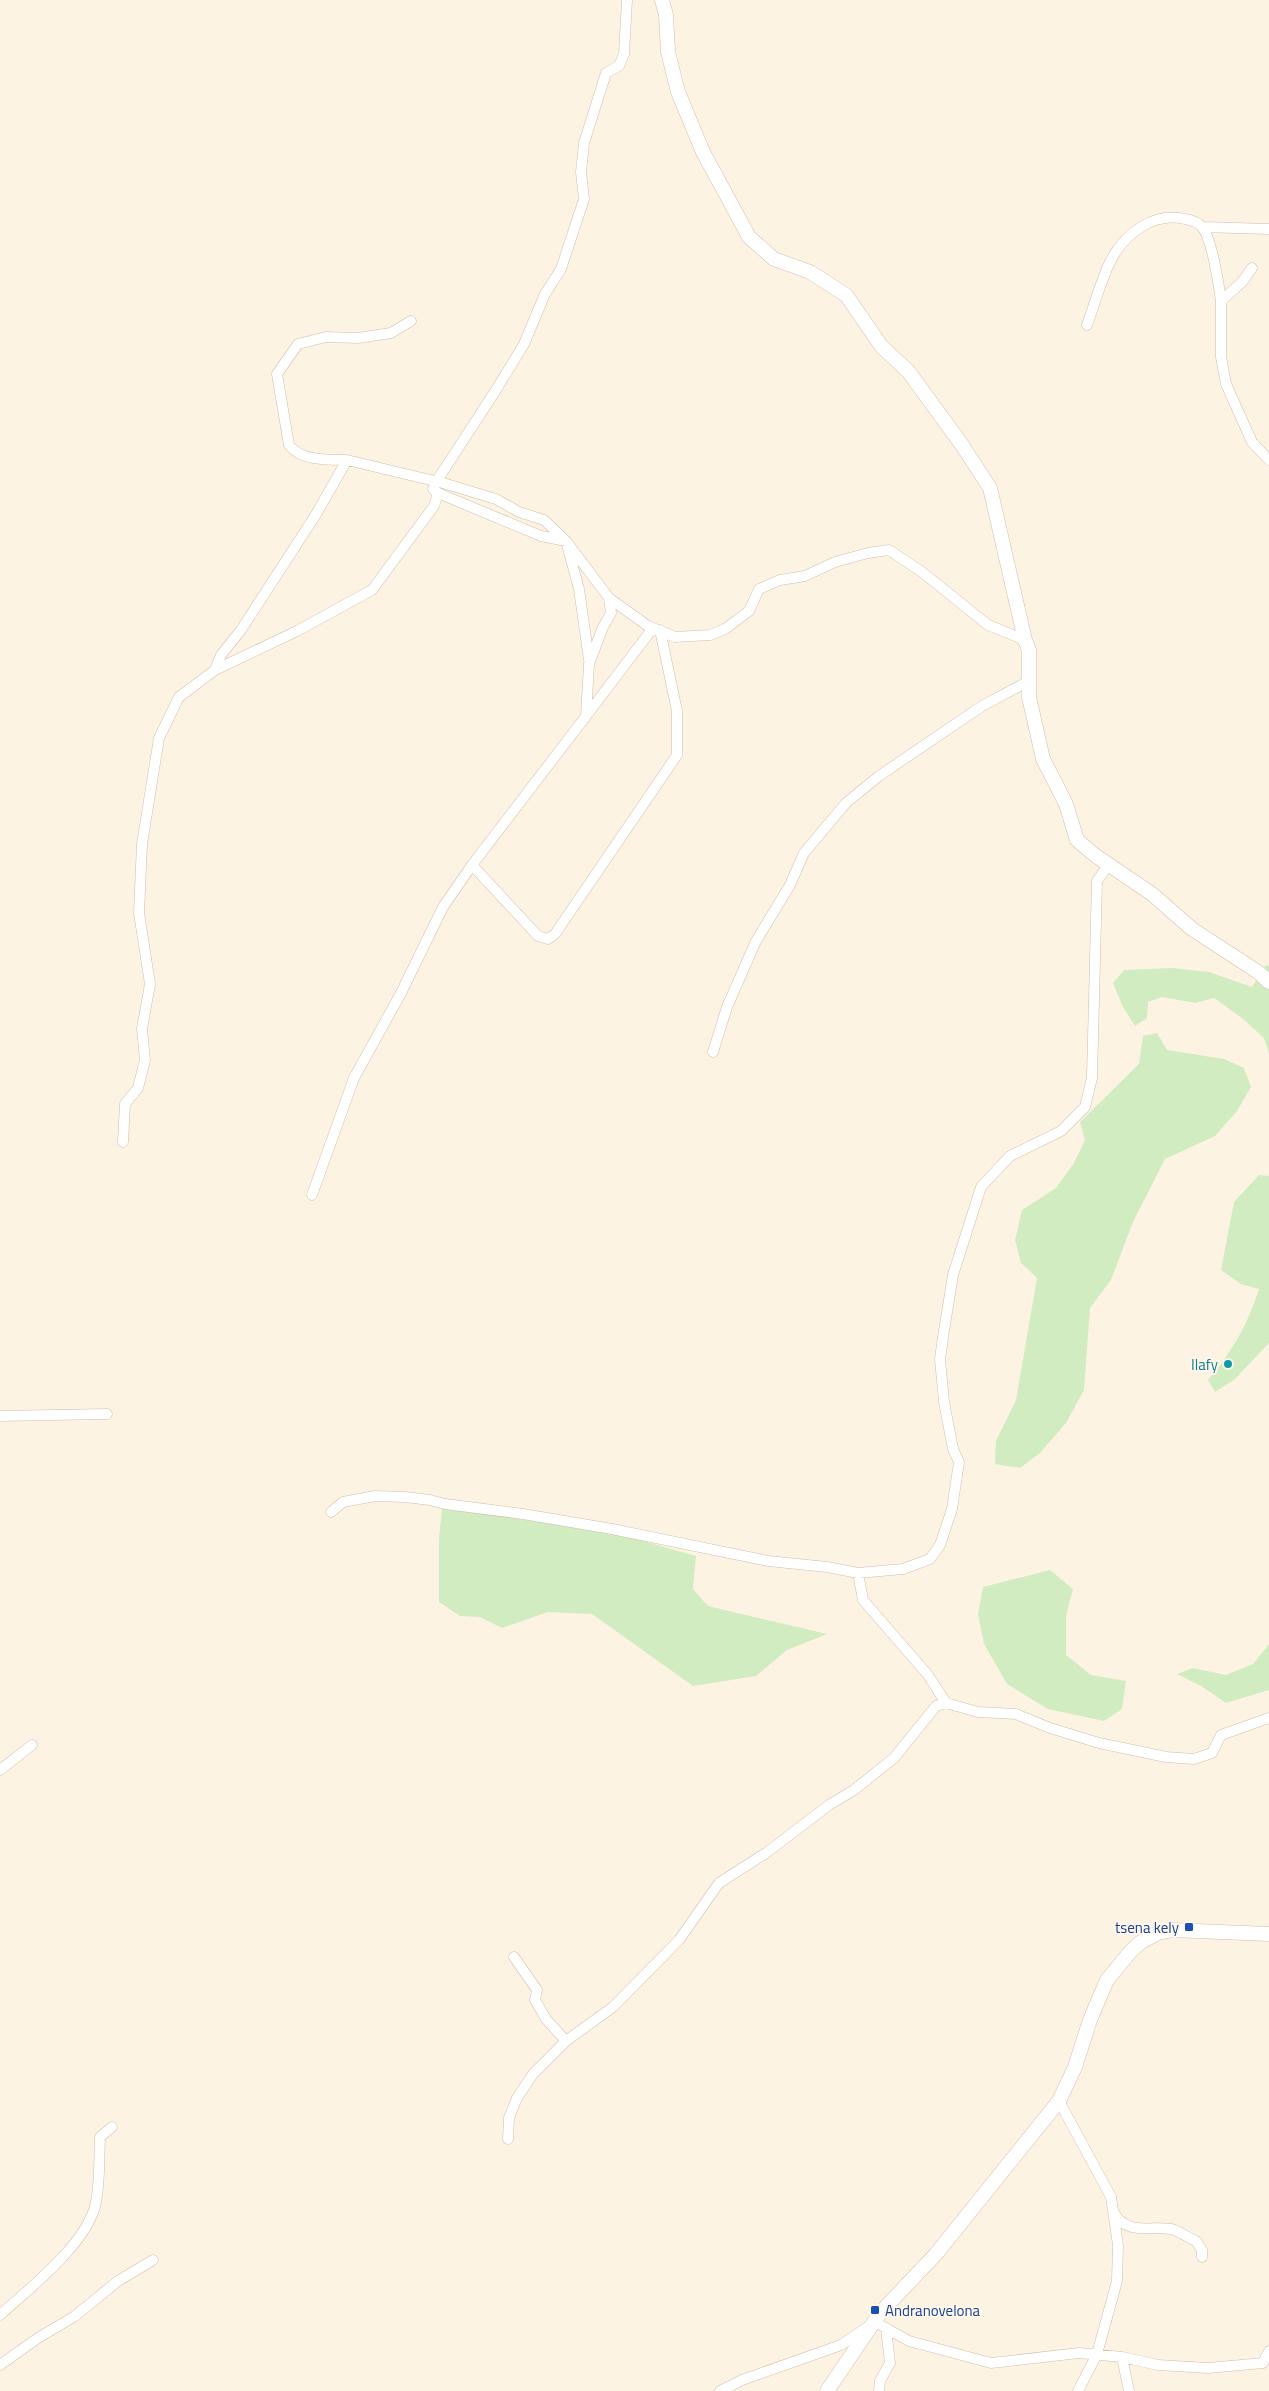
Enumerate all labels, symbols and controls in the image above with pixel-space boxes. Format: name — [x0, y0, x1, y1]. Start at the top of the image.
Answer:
place label: Ilafy — [1191, 1353, 1218, 1376]
marker: Ilafy — [1222, 1358, 1234, 1370]
place label: tsena kely — [1115, 1916, 1179, 1939]
marker: tsena kely — [1183, 1921, 1195, 1933]
place label: Andranovelona — [885, 2299, 981, 2322]
marker: Andranovelona — [869, 2304, 881, 2316]

